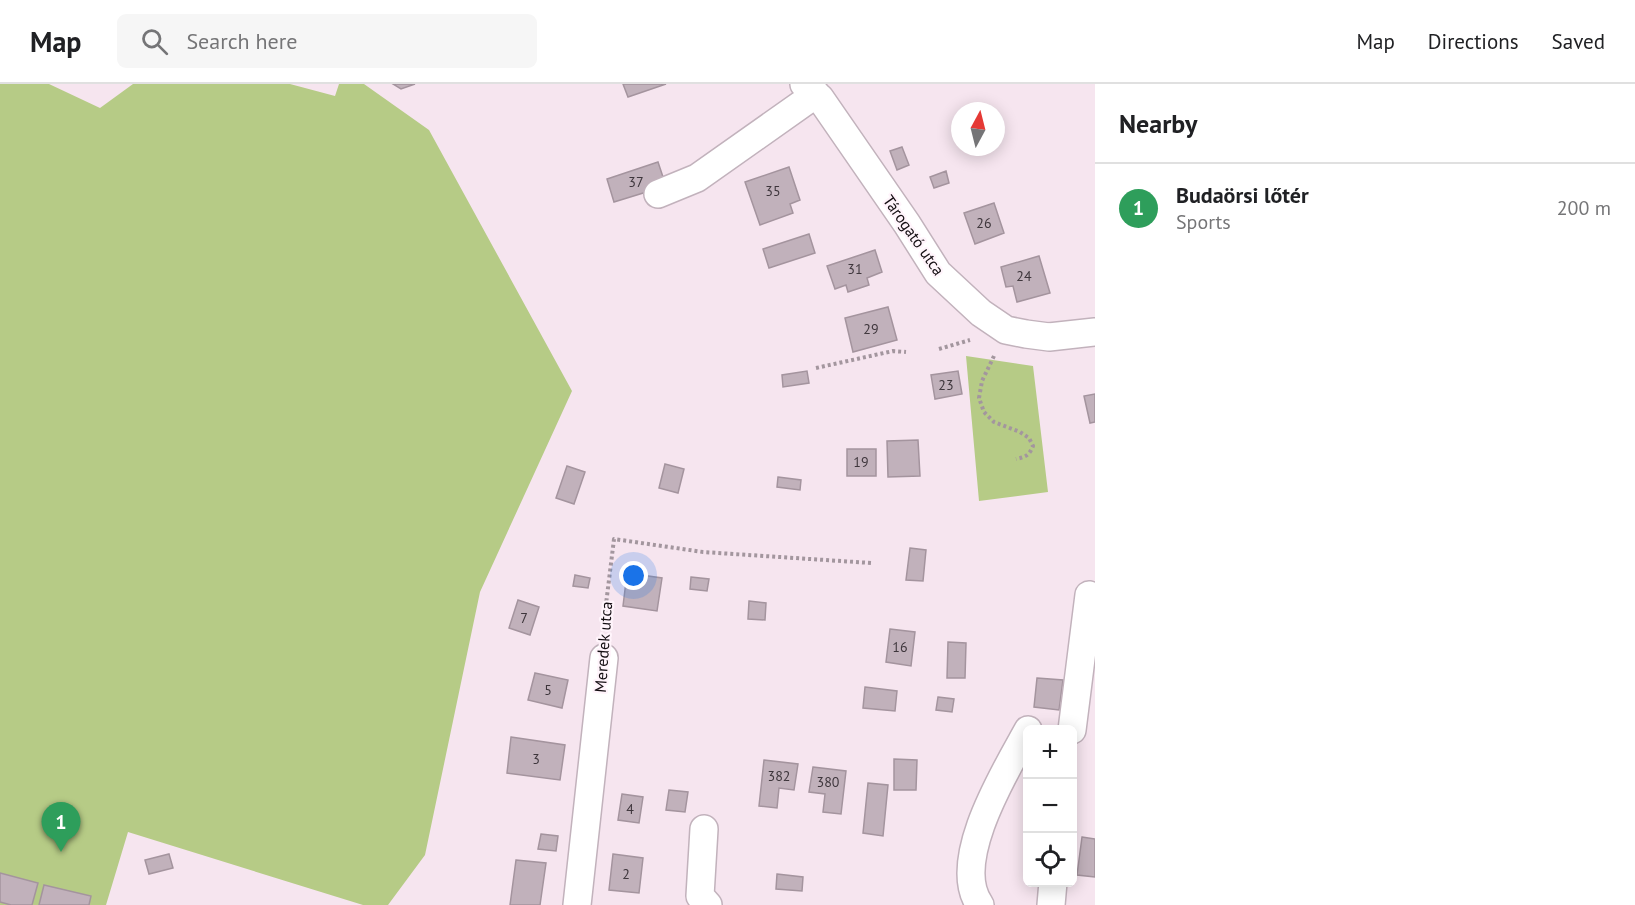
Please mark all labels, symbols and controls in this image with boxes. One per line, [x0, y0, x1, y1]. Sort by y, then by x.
search box [117, 14, 537, 68]
text: Map [30, 23, 81, 60]
icon: search [138, 25, 171, 58]
text: Search here [186, 27, 297, 55]
text: Map [1356, 28, 1395, 55]
text: Directions [1428, 28, 1519, 55]
text: Saved [1552, 28, 1605, 55]
north arrow [951, 102, 1005, 156]
text: Nearby [1119, 107, 1197, 140]
house number: 37 [628, 173, 644, 191]
text: Budaörsi lőtér [1176, 181, 1309, 209]
house number: 35 [765, 182, 781, 200]
street label: Tárogató utca [879, 191, 949, 279]
text: 1 [1133, 195, 1144, 221]
text: 200 m [1557, 195, 1611, 221]
text: Sports [1176, 209, 1231, 235]
house number: 26 [976, 214, 992, 232]
house number: 31 [847, 260, 863, 278]
house number: 24 [1016, 267, 1032, 285]
house number: 29 [863, 320, 879, 338]
house number: 23 [938, 376, 954, 394]
house number: 19 [853, 453, 869, 471]
your location [619, 561, 648, 590]
street label: Meredek utca [590, 601, 616, 693]
house number: 7 [520, 609, 528, 627]
house number: 16 [892, 638, 908, 656]
house number: 5 [544, 681, 552, 699]
map controls [1023, 725, 1077, 887]
button: + [1023, 725, 1077, 779]
house number: 3 [532, 750, 540, 768]
house number: 382 [768, 767, 790, 785]
house number: 380 [817, 773, 840, 791]
button: − [1023, 779, 1077, 833]
house number: 4 [626, 800, 634, 818]
pin: 1 [42, 802, 80, 852]
button: locate [1023, 833, 1077, 887]
house number: 2 [622, 865, 630, 883]

